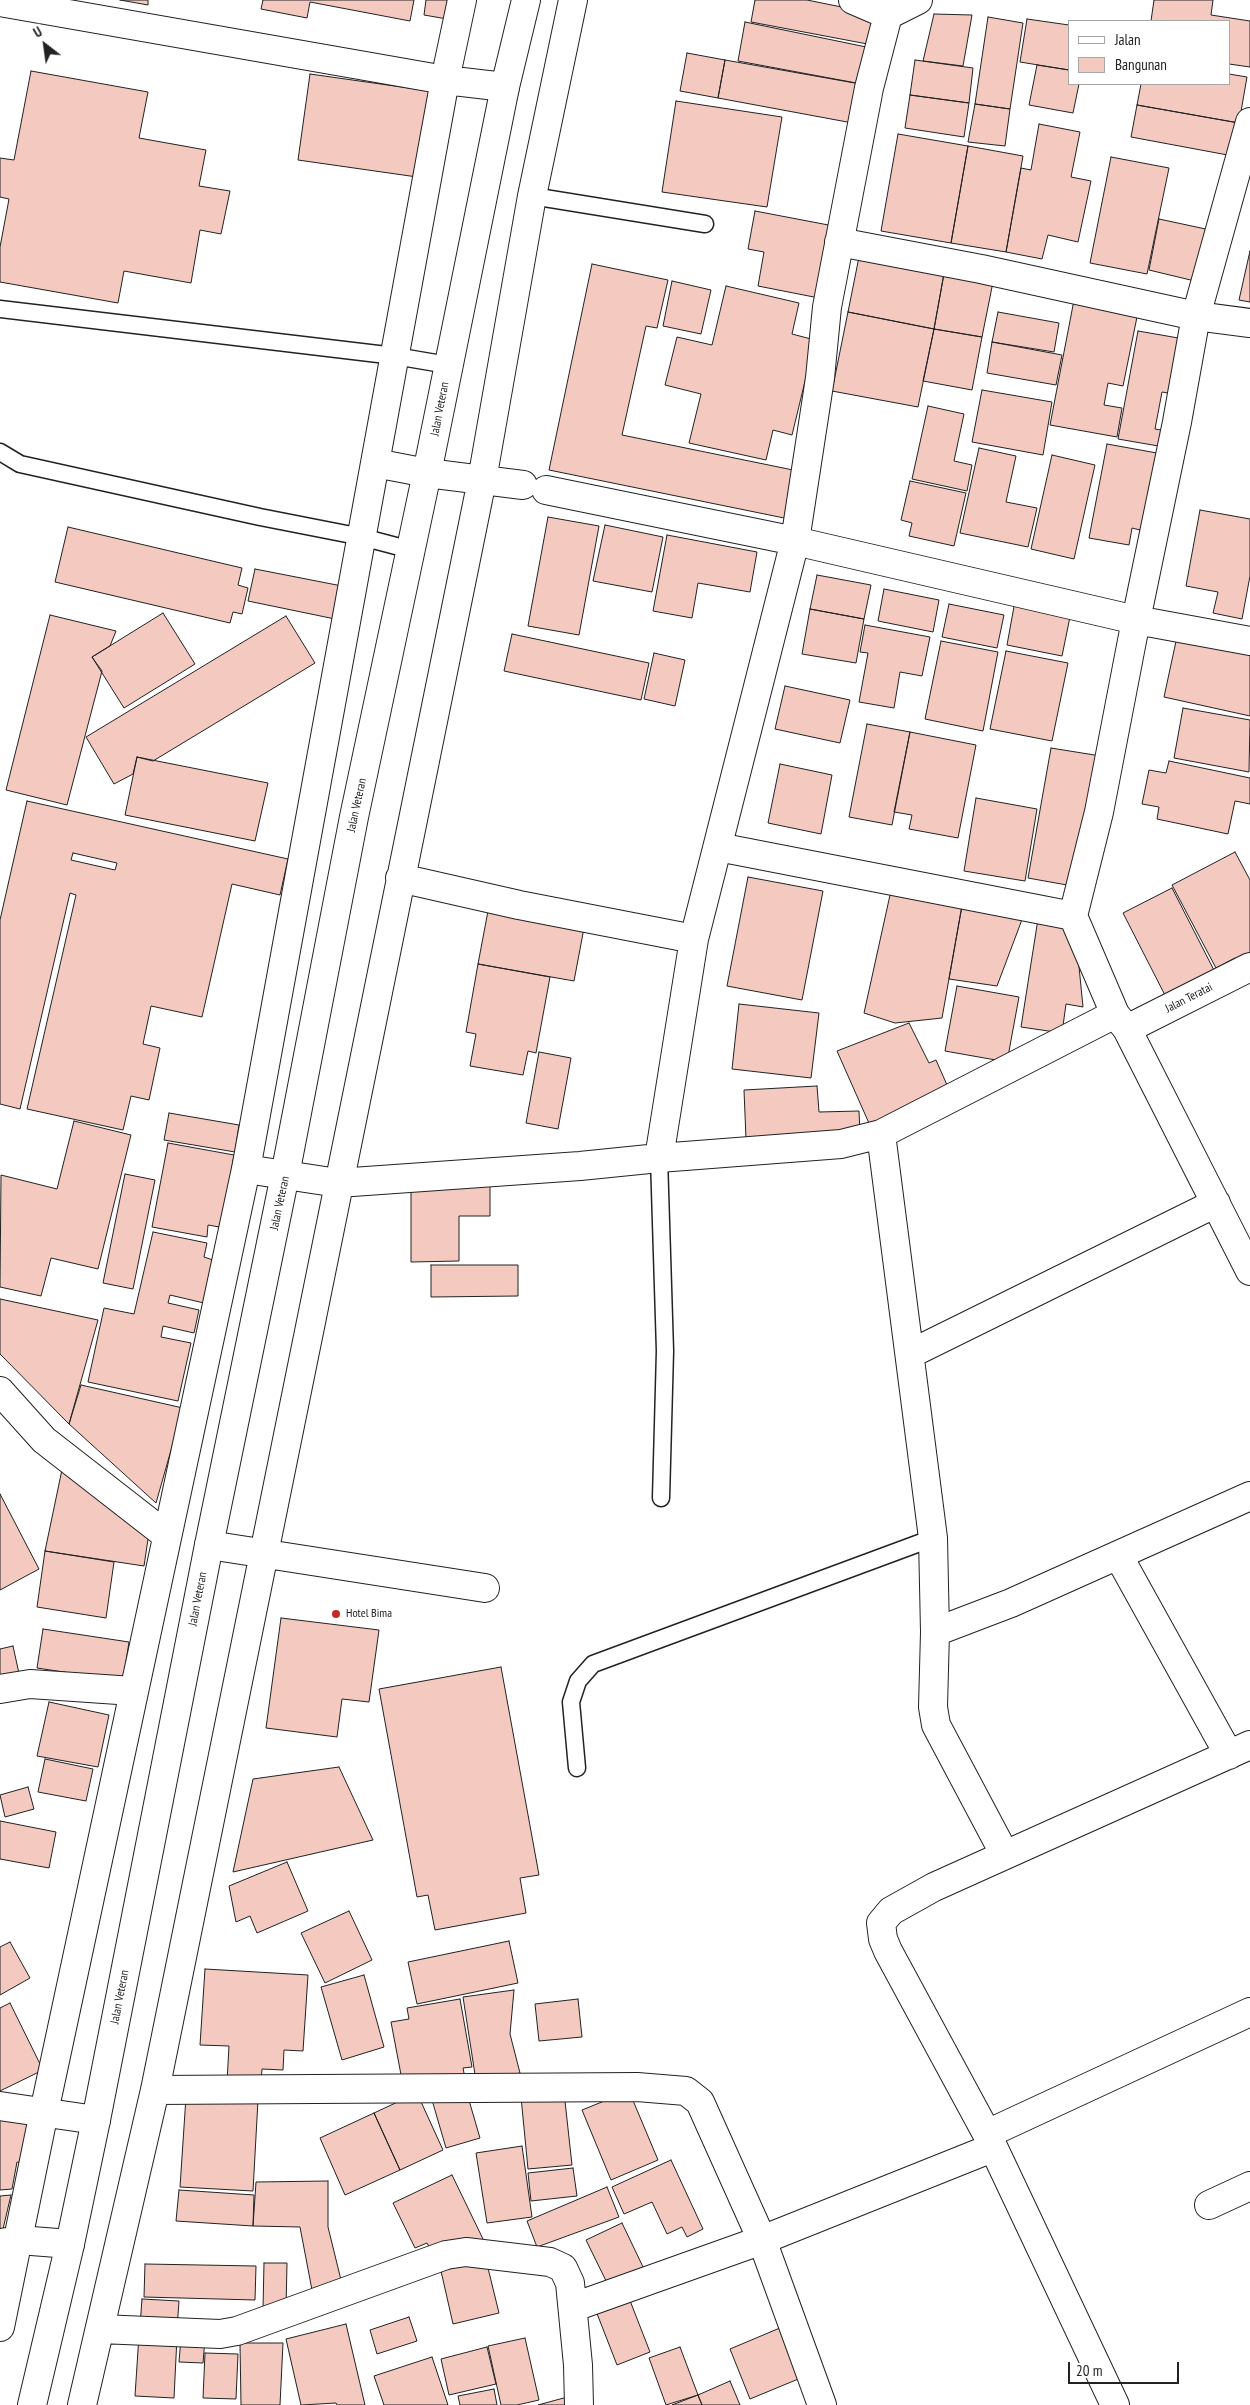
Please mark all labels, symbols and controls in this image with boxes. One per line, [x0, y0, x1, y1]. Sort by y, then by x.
north arrow [20, 20, 70, 70]
legend [1068, 20, 1230, 85]
text: U [30, 22, 45, 42]
text: Jalan [1115, 30, 1141, 49]
text: Bangunan [1115, 55, 1167, 74]
street label: Jalan Veteran [428, 381, 452, 437]
street label: Jalan Veteran [344, 777, 370, 833]
street label: Jalan Teratai [1163, 980, 1215, 1016]
street label: Jalan Veteran [267, 1175, 293, 1231]
street label: Jalan Veteran [186, 1571, 210, 1627]
place label: Hotel Bima [346, 1607, 392, 1621]
marker: Hotel Bima [330, 1608, 342, 1620]
street label: Jalan Veteran [108, 1969, 132, 2025]
scale bar [1070, 2352, 1181, 2384]
text: 20 m [1076, 2361, 1102, 2380]

